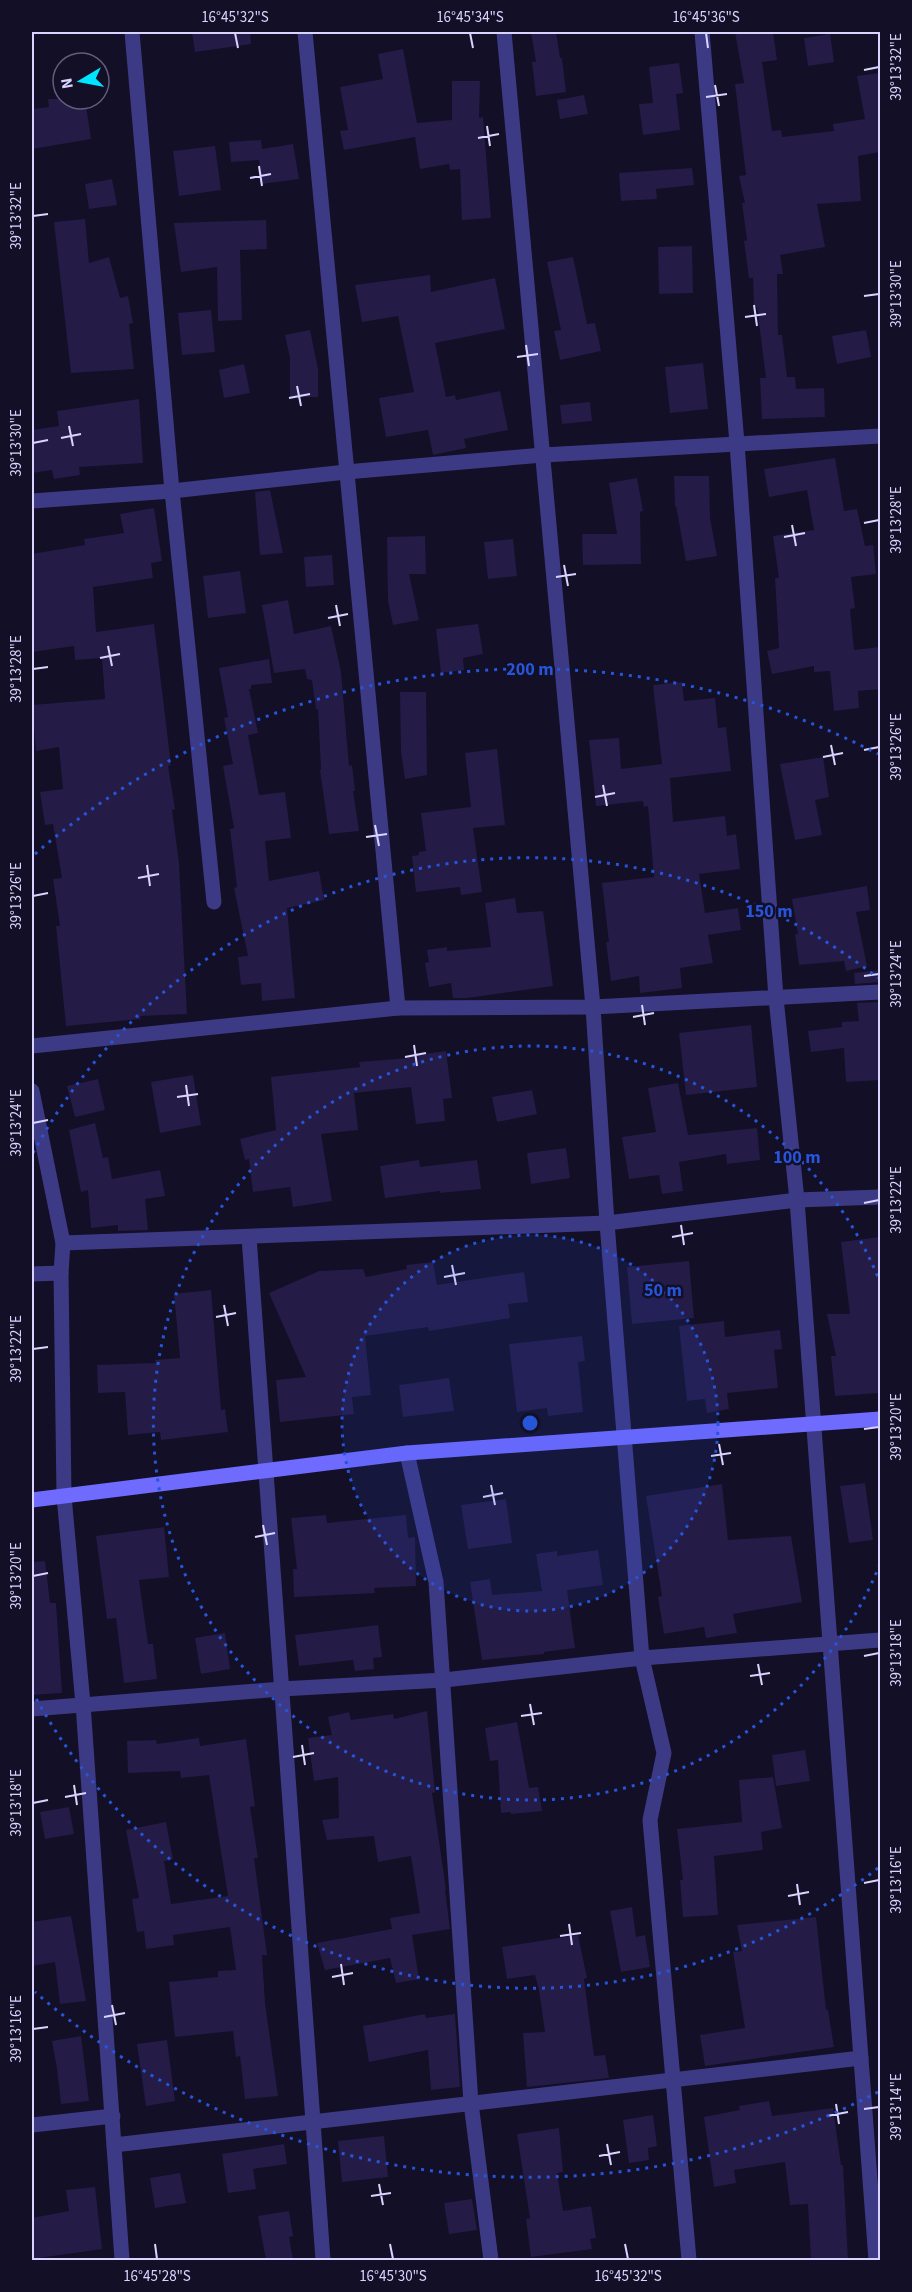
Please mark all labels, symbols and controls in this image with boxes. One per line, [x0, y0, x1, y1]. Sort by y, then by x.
text: 16°45'32"S [201, 7, 269, 28]
text: 16°45'34"S [436, 7, 504, 28]
text: 16°45'36"S [672, 7, 740, 28]
text: 39°13'32"E [886, 33, 907, 101]
north arrow [51, 51, 111, 111]
text: N [55, 76, 79, 91]
text: 39°13'32"E [6, 182, 27, 250]
text: 39°13'30"E [886, 260, 907, 328]
text: 39°13'30"E [6, 409, 27, 477]
text: 39°13'28"E [886, 486, 907, 554]
text: 39°13'28"E [6, 635, 27, 703]
text: 200 m [506, 657, 554, 682]
text: 39°13'26"E [886, 713, 907, 781]
text: 39°13'26"E [6, 862, 27, 930]
text: 150 m [745, 899, 793, 924]
text: 39°13'24"E [886, 940, 907, 1008]
text: 39°13'24"E [6, 1089, 27, 1157]
text: 100 m [773, 1145, 821, 1170]
text: 39°13'22"E [886, 1166, 907, 1234]
text: 50 m [644, 1278, 682, 1303]
text: 39°13'22"E [6, 1315, 27, 1383]
text: 39°13'20"E [886, 1393, 907, 1461]
centre of rings [520, 1413, 540, 1433]
text: 39°13'20"E [6, 1542, 27, 1610]
text: 39°13'18"E [886, 1619, 907, 1687]
text: 39°13'18"E [6, 1769, 27, 1837]
text: 39°13'16"E [886, 1846, 907, 1914]
text: 39°13'16"E [6, 1995, 27, 2063]
text: 39°13'14"E [886, 2073, 907, 2141]
text: 16°45'28"S [123, 2266, 191, 2287]
text: 16°45'30"S [359, 2266, 427, 2287]
text: 16°45'32"S [594, 2266, 662, 2287]

